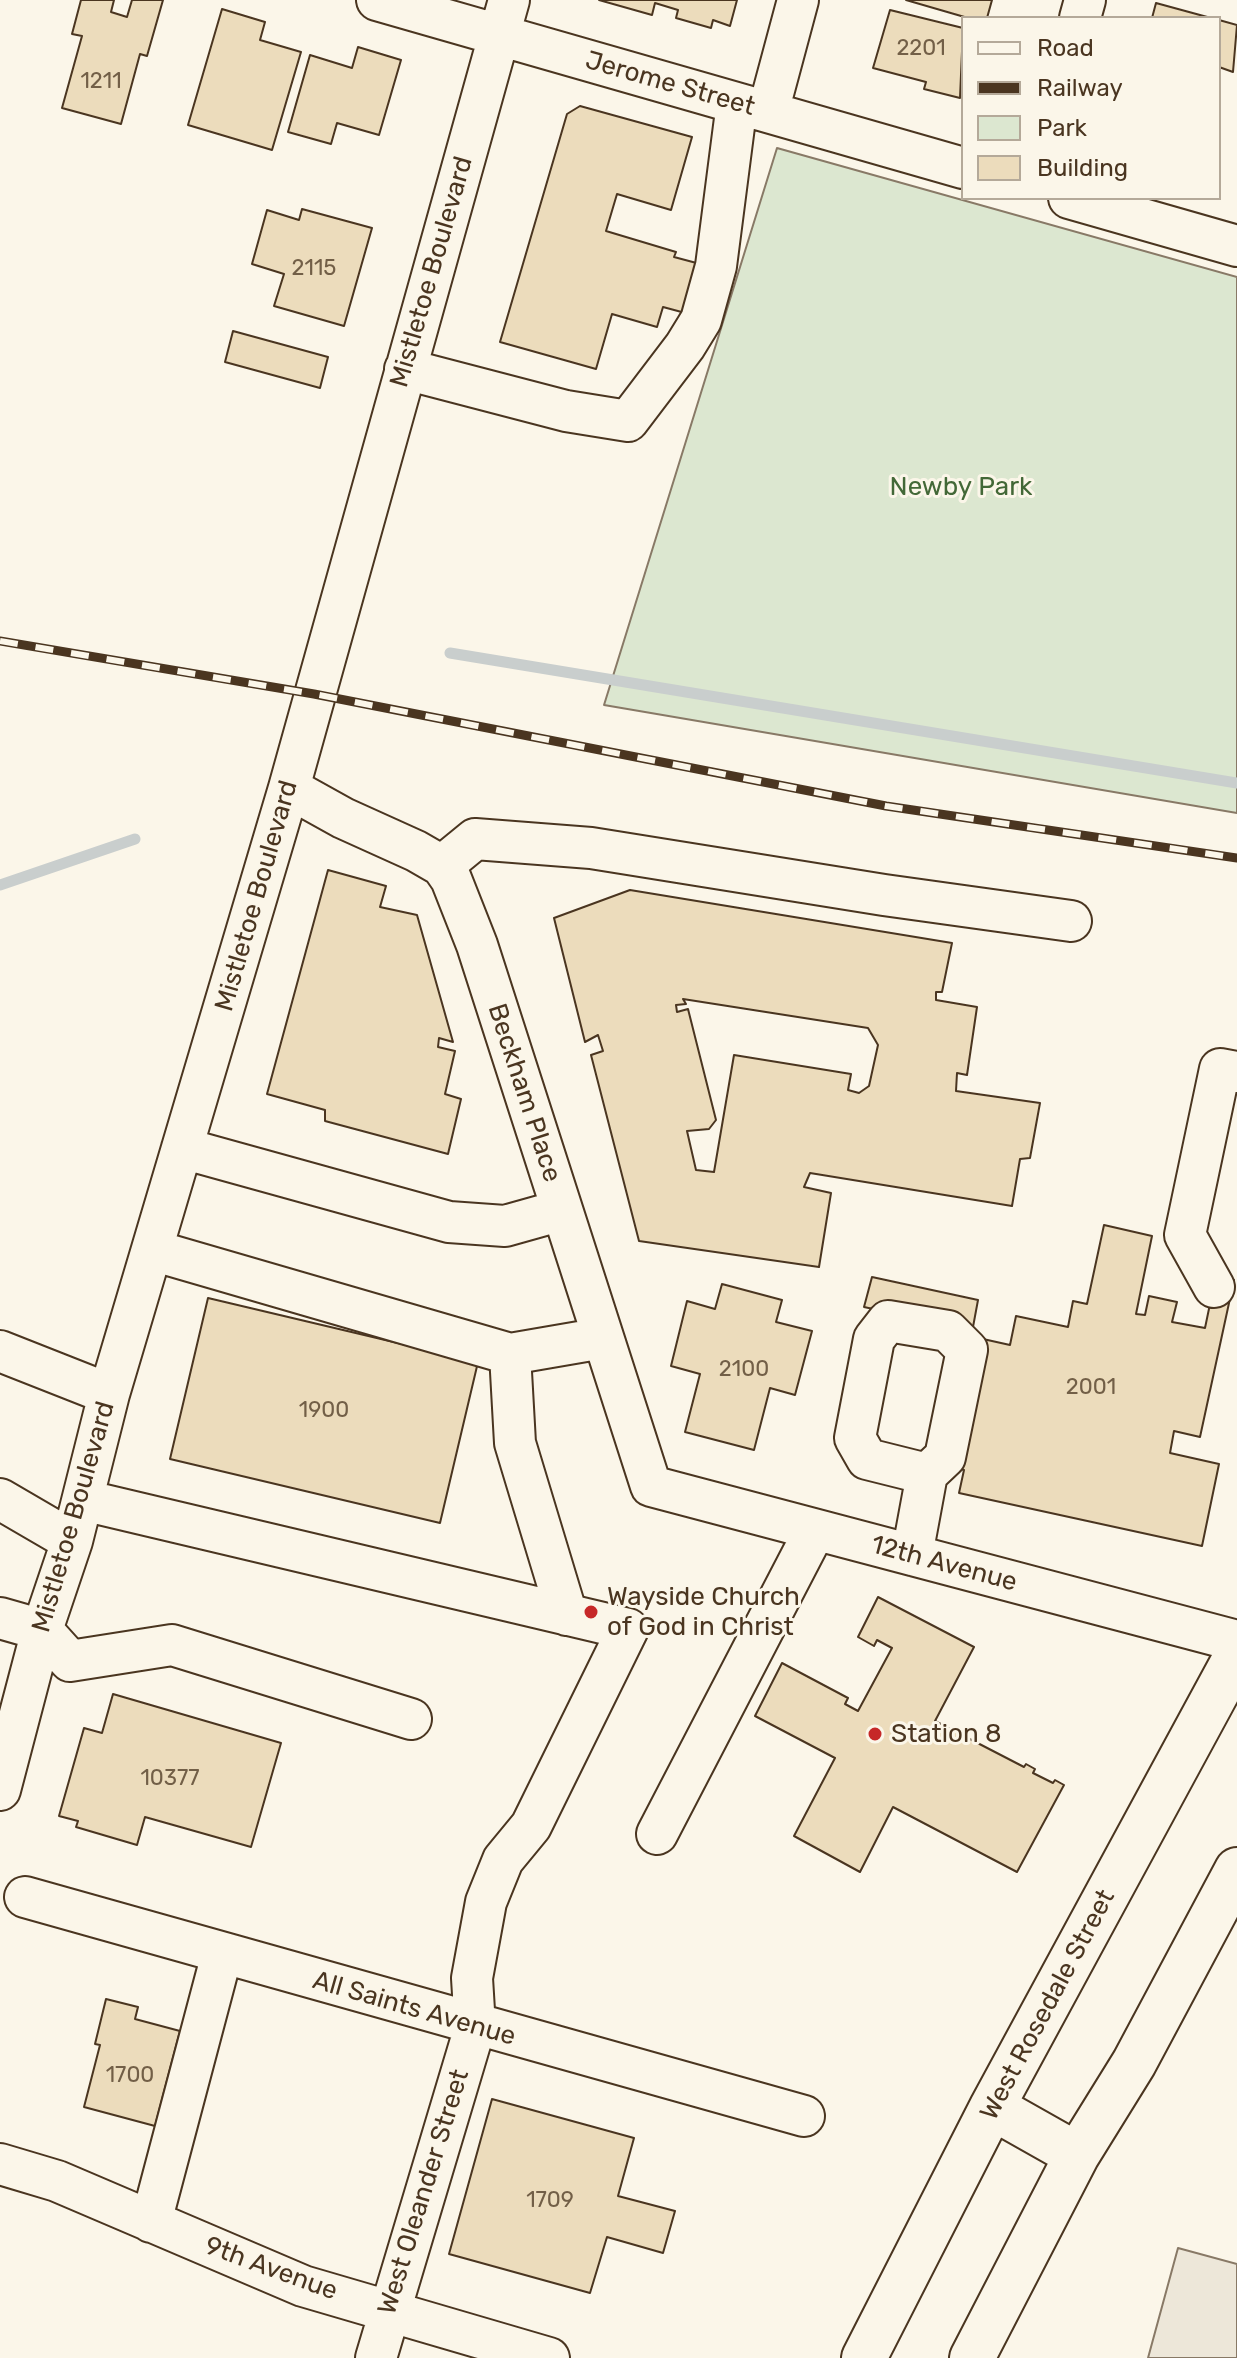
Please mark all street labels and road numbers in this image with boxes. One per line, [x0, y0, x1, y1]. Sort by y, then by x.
street label: Jerome Street [582, 45, 758, 123]
street label: Mistletoe Boulevard [384, 153, 480, 391]
street label: Mistletoe Boulevard [209, 777, 305, 1015]
street label: Beckham Place [480, 1000, 568, 1186]
street label: Mistletoe Boulevard [26, 1398, 122, 1636]
street label: 12th Avenue [868, 1530, 1020, 1598]
street label: West Rosedale Street [974, 1884, 1122, 2126]
street label: All Saints Avenue [309, 1965, 519, 2053]
street label: West Oleander Street [372, 2066, 476, 2318]
street label: 9th Avenue [200, 2231, 342, 2307]

